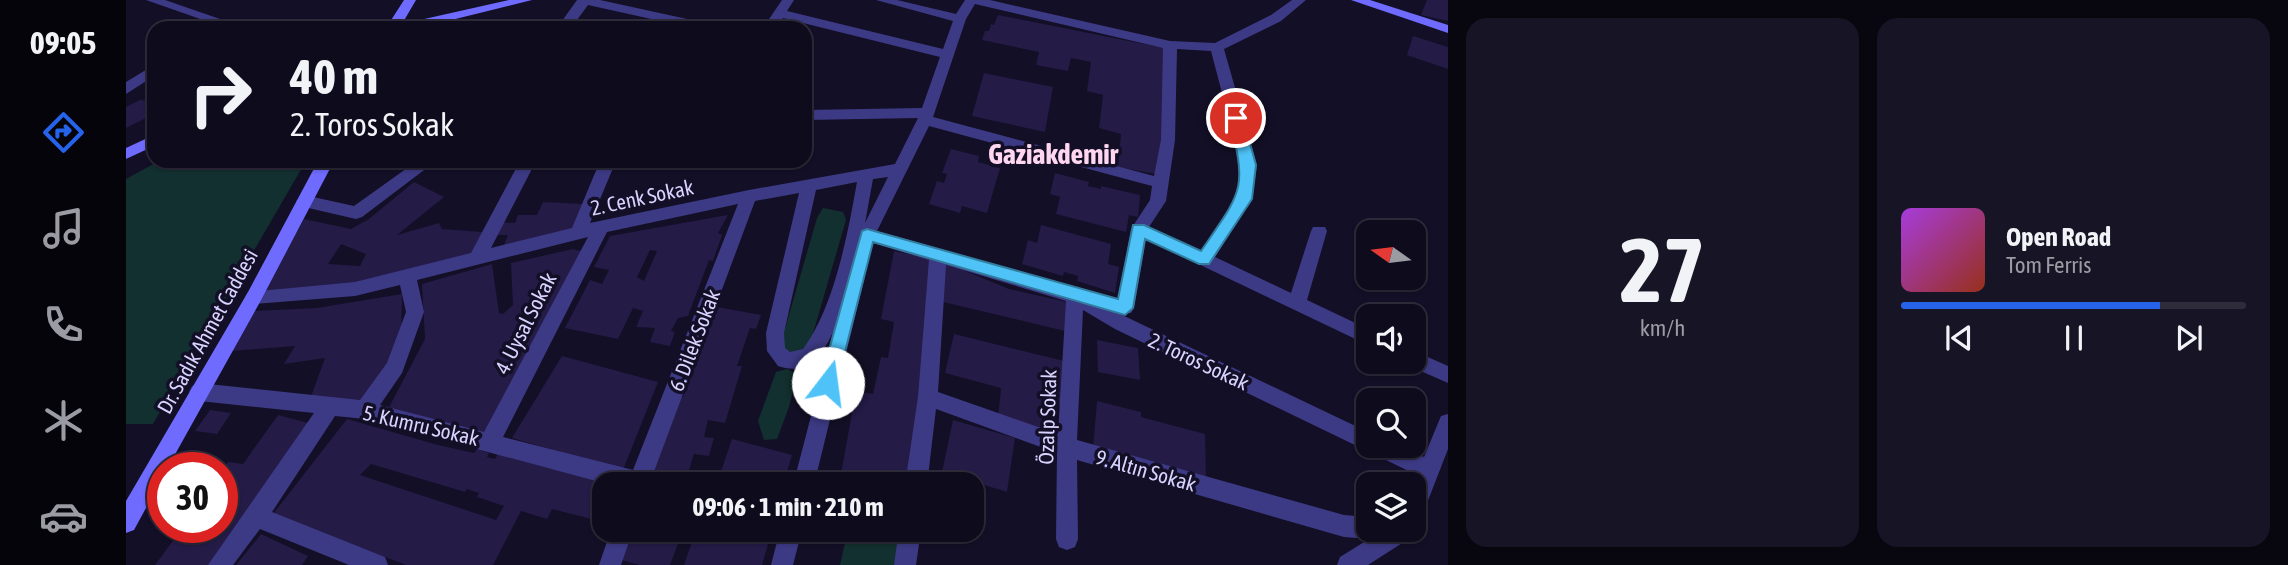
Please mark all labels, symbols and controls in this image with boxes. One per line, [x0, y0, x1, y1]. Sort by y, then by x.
text: 09:05 [30, 24, 96, 61]
text: 40 m [290, 48, 378, 104]
icon: right [175, 49, 266, 140]
pin [1206, 88, 1266, 148]
icon: arrive [1217, 99, 1255, 137]
text: 2. Toros Sokak [290, 106, 454, 143]
icon: directions [39, 108, 88, 157]
district label: Gaziakdemir [988, 138, 1119, 170]
street label: 2. Cenk Sokak [588, 174, 696, 220]
icon: music [39, 204, 88, 253]
text: 27 [1620, 217, 1705, 321]
north arrow [1356, 220, 1426, 290]
map controls [1356, 220, 1426, 542]
text: Open Road [2006, 222, 2111, 252]
street label: Dr. Sadık Ahmet Caddesi [152, 245, 262, 417]
text: Tom Ferris [2006, 252, 2091, 278]
street label: 4. Uysal Sokak [489, 269, 561, 377]
street label: 6. Dilek Sokak [664, 286, 724, 394]
icon: phone [39, 300, 88, 349]
button: sound [1356, 304, 1426, 374]
text: km/h [1640, 315, 1685, 341]
icon: previous [1940, 319, 1978, 357]
icon: pause [2055, 319, 2093, 357]
icon: next [2170, 319, 2208, 357]
street label: 2. Toros Sokak [1145, 327, 1253, 395]
position arrow [791, 346, 865, 420]
street label: Özalp Sokak [1033, 369, 1061, 465]
button: search [1356, 388, 1426, 458]
icon: climate [39, 396, 88, 445]
street label: 5. Kumru Sokak [361, 400, 481, 450]
street label: 9. Altın Sokak [1093, 444, 1199, 496]
speed limit sign: 30 [147, 452, 238, 543]
button: layers [1356, 472, 1426, 542]
icon: car [39, 492, 88, 541]
text: 09:06 · 1 min · 210 m [692, 492, 884, 522]

